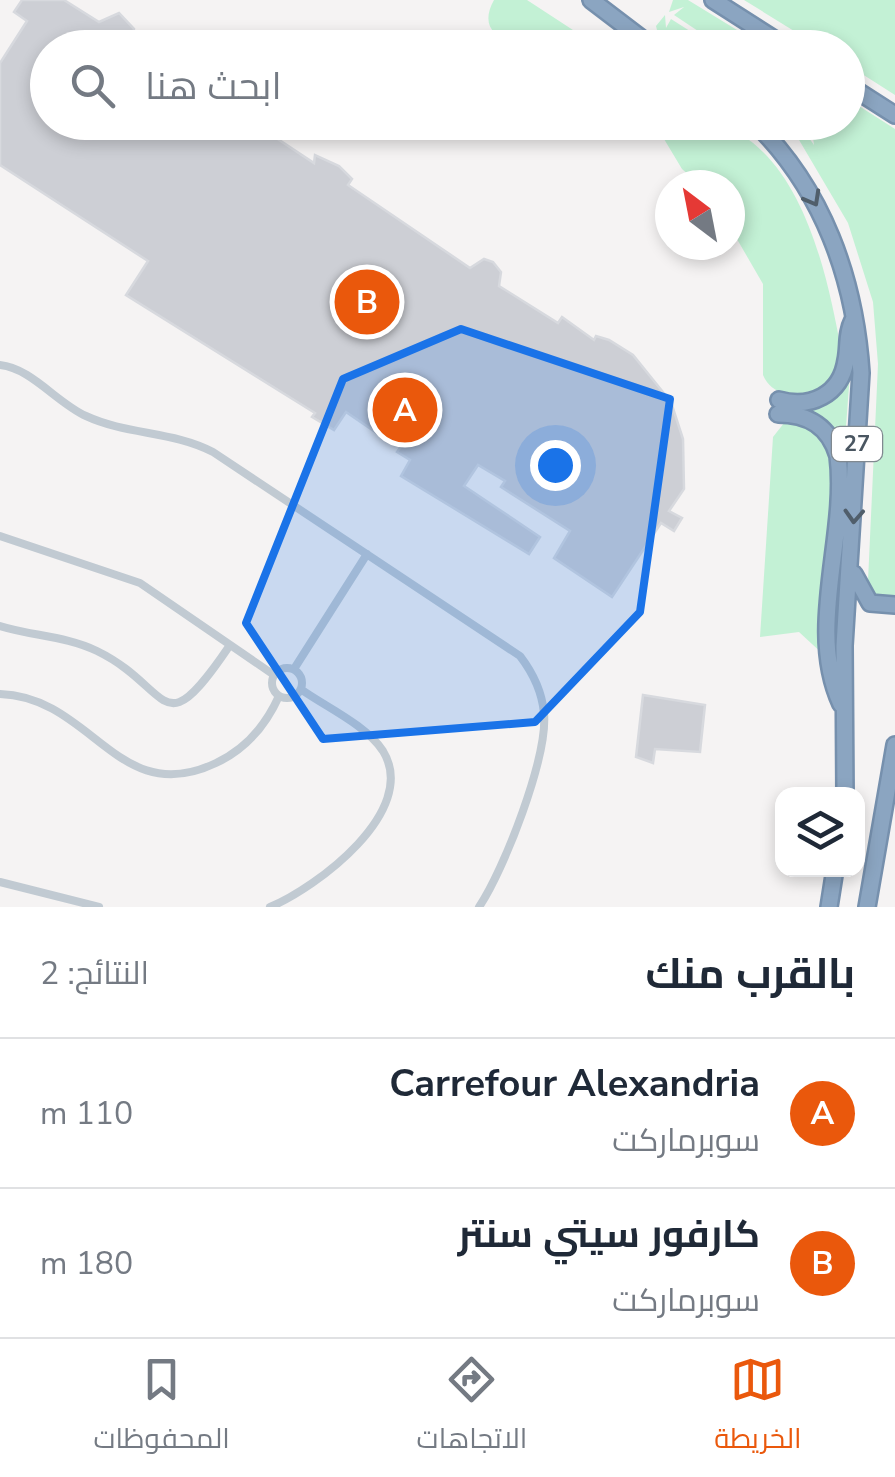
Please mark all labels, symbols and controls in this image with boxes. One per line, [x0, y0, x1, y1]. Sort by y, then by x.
search box [30, 30, 865, 140]
icon: search [65, 58, 120, 113]
text: ابحث هنا [145, 61, 282, 112]
north arrow [655, 170, 745, 260]
one-way arrow [801, 189, 821, 207]
pin: B [334, 264, 400, 340]
pin: A [372, 372, 438, 448]
road number: 27 [832, 427, 882, 461]
your location [530, 440, 581, 491]
one-way arrow [844, 509, 865, 525]
map controls [775, 787, 865, 877]
button: layers [775, 787, 865, 877]
text: بالقرب منك [646, 946, 855, 1003]
text: النتائج: 2 [40, 952, 149, 995]
text: Carrefour Alexandria [389, 1058, 760, 1109]
text: 110 m [40, 1092, 133, 1135]
text: A [811, 1092, 834, 1135]
text: سوبرماركت [612, 1119, 760, 1162]
text: كارفور سيتي سنتر [458, 1209, 760, 1260]
text: 180 m [40, 1242, 133, 1285]
text: B [811, 1242, 834, 1285]
text: سوبرماركت [612, 1279, 760, 1322]
tab: المحفوظات [93, 1352, 230, 1464]
tab: الاتجاهات [417, 1352, 527, 1464]
tab: الخريطة [714, 1352, 802, 1464]

